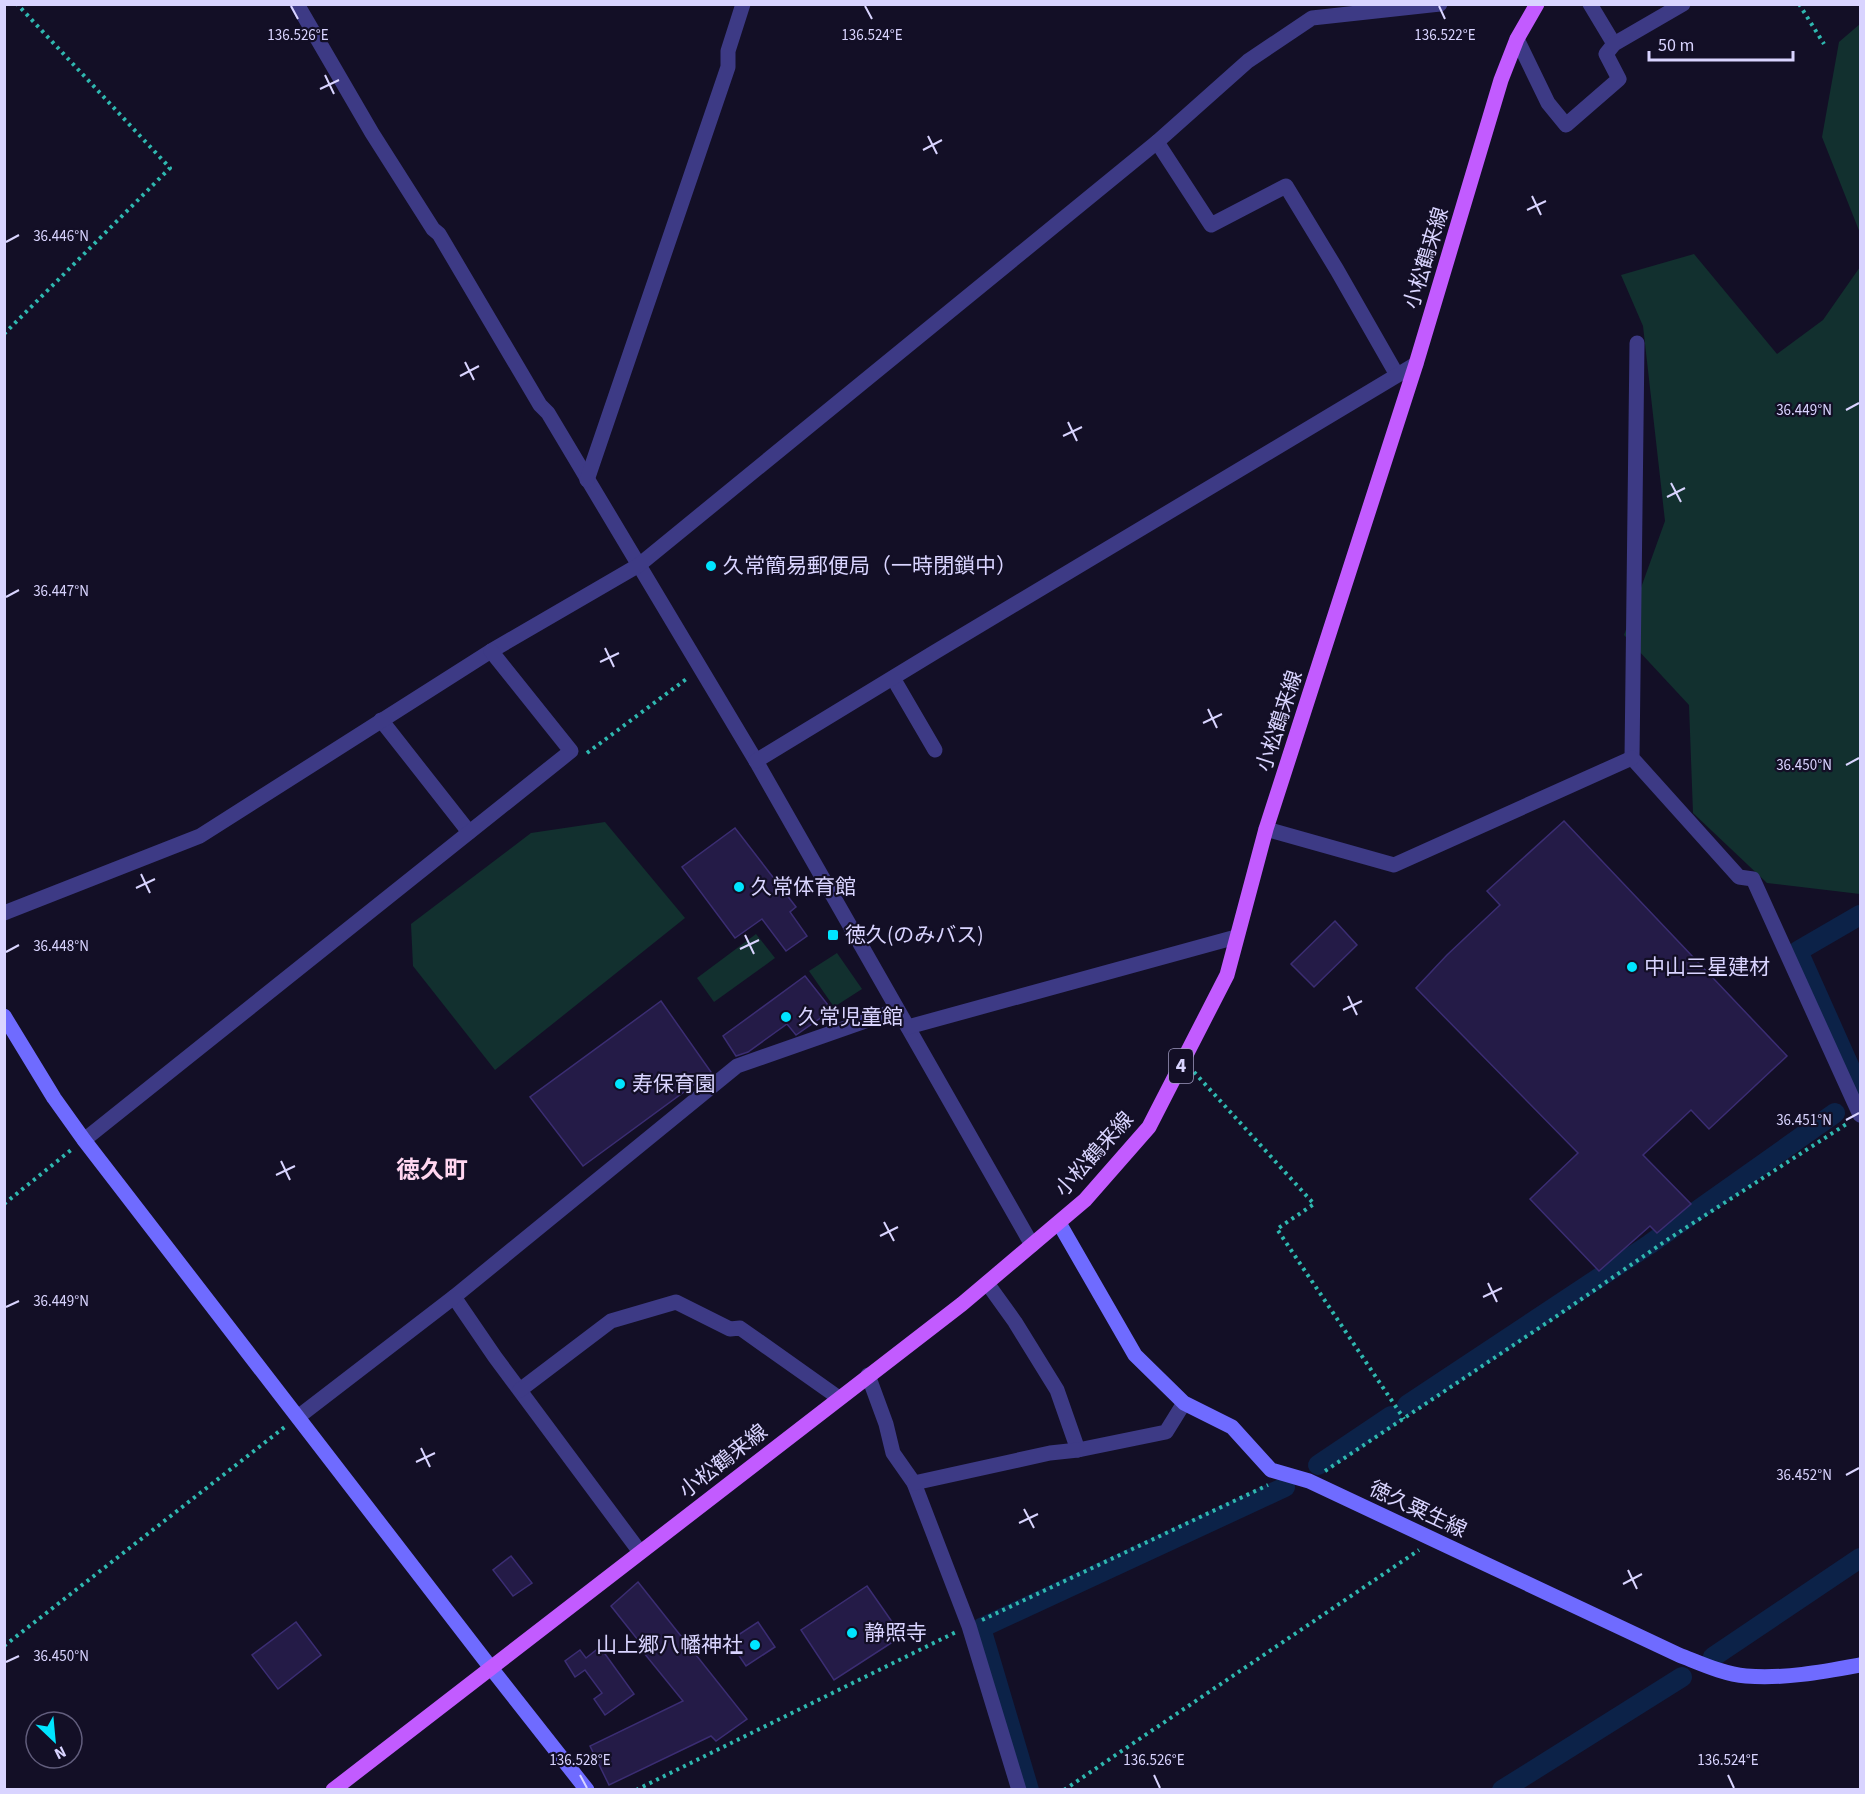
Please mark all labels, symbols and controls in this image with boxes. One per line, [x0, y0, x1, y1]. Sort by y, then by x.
scale bar [1649, 24, 1793, 62]
text: 136.526°E [267, 25, 329, 46]
text: 136.524°E [841, 25, 903, 46]
text: 136.522°E [1414, 25, 1476, 46]
text: 50 m [1658, 33, 1694, 58]
street label: 小松鶴来線 [1396, 203, 1456, 313]
text: 36.446°N [33, 226, 89, 247]
text: 36.449°N [1776, 400, 1832, 421]
place label: 久常簡易郵便局（一時閉鎖中） [723, 551, 1017, 581]
marker: 久常簡易郵便局（一時閉鎖中） [704, 559, 718, 573]
text: 36.447°N [33, 581, 89, 602]
street label: 小松鶴来線 [1249, 666, 1309, 776]
text: 36.450°N [1776, 755, 1832, 776]
place label: 久常体育館 [751, 872, 856, 902]
marker: 久常体育館 [732, 880, 746, 894]
place label: 徳久(のみバス) [845, 920, 984, 950]
marker: 徳久(のみバス) [826, 928, 840, 942]
text: 36.448°N [33, 936, 89, 957]
place label: 中山三星建材 [1644, 952, 1770, 982]
marker: 中山三星建材 [1625, 960, 1639, 974]
place label: 久常児童館 [798, 1002, 903, 1032]
marker: 久常児童館 [779, 1010, 793, 1024]
road number: 4 [1169, 1049, 1193, 1083]
place label: 寿保育園 [632, 1069, 716, 1099]
marker: 寿保育園 [613, 1077, 627, 1091]
street label: 小松鶴来線 [1048, 1105, 1140, 1203]
text: 36.451°N [1776, 1110, 1832, 1131]
district label: 徳久町 [396, 1153, 468, 1188]
text: 36.449°N [33, 1291, 89, 1312]
street label: 小松鶴来線 [672, 1417, 774, 1505]
text: 36.452°N [1776, 1465, 1832, 1486]
street label: 徳久粟生線 [1364, 1473, 1472, 1545]
place label: 静照寺 [864, 1618, 927, 1648]
marker: 静照寺 [845, 1626, 859, 1640]
place label: 山上郷八幡神社 [596, 1630, 743, 1660]
marker: 山上郷八幡神社 [748, 1638, 762, 1652]
text: 36.450°N [33, 1646, 89, 1667]
north arrow [24, 1710, 84, 1770]
text: N [51, 1740, 70, 1765]
text: 136.528°E [549, 1750, 611, 1771]
text: 136.526°E [1123, 1750, 1185, 1771]
text: 136.524°E [1697, 1750, 1759, 1771]

